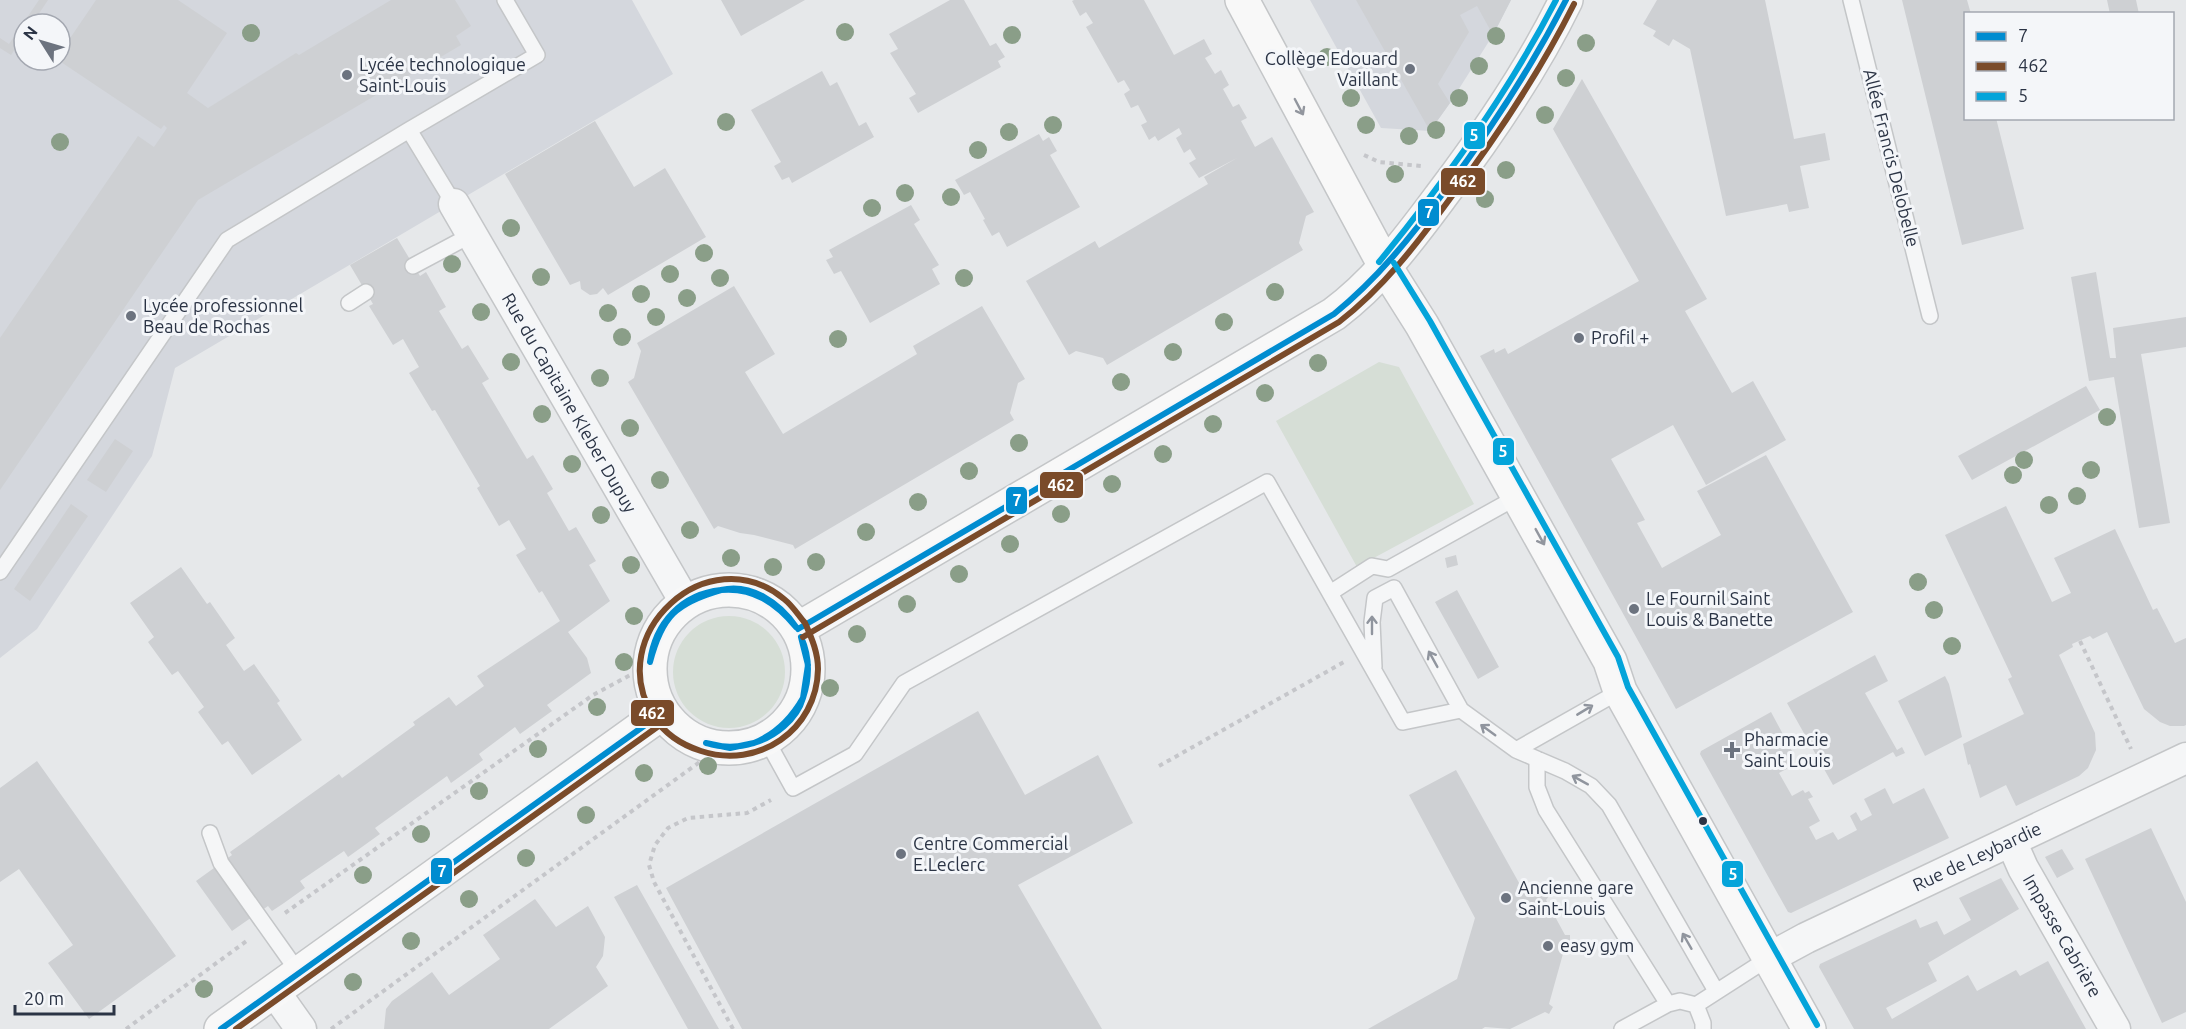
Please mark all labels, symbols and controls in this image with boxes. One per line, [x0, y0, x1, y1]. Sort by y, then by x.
north arrow [12, 12, 72, 72]
legend [1964, 12, 2174, 120]
text: N [19, 23, 41, 43]
text: 7 [2018, 25, 2028, 45]
place label: Collège Edouard Vaillant [1265, 48, 1398, 89]
place label: Lycée technologique Saint-Louis [359, 54, 526, 95]
text: 462 [2018, 55, 2048, 75]
marker: Collège Edouard Vaillant [1403, 62, 1417, 76]
street label: Allée Francis Delobelle [1860, 67, 1924, 249]
marker: Lycée technologique Saint-Louis [340, 68, 354, 82]
text: 5 [2018, 85, 2028, 105]
one-way arrow [1293, 98, 1305, 115]
line badge: 5 [1463, 121, 1486, 150]
text: 5 [1469, 126, 1479, 144]
line badge: 462 [1440, 167, 1486, 196]
text: 462 [1449, 172, 1477, 190]
line badge: 7 [1417, 198, 1440, 227]
text: 7 [1424, 203, 1434, 221]
street label: Rue du Capitaine Kleber Dupuy [499, 289, 641, 516]
place label: Lycée professionnel Beau de Rochas [143, 295, 304, 336]
marker: Lycée professionnel Beau de Rochas [124, 309, 138, 323]
place label: Profil + [1591, 327, 1649, 347]
marker: Profil + [1572, 331, 1586, 345]
line badge: 5 [1492, 437, 1515, 466]
text: 5 [1498, 442, 1508, 460]
line badge: 462 [1039, 471, 1084, 499]
text: 462 [1047, 476, 1075, 494]
line badge: 7 [1005, 486, 1028, 515]
text: 7 [1012, 491, 1022, 509]
one-way arrow [1534, 528, 1546, 545]
place label: Le Fournil Saint Louis & Banette [1646, 588, 1773, 629]
marker: Le Fournil Saint Louis & Banette [1627, 602, 1641, 616]
one-way arrow [1367, 615, 1378, 635]
one-way arrow [1427, 651, 1439, 668]
line badge: 462 [630, 699, 675, 727]
text: 462 [638, 704, 666, 722]
one-way arrow [1576, 704, 1593, 716]
one-way arrow [1481, 724, 1497, 736]
place label: Pharmacie Saint Louis [1744, 729, 1831, 770]
marker: Pharmacie Saint Louis [1725, 743, 1739, 757]
one-way arrow [1572, 774, 1589, 786]
unlabelled marker [1697, 815, 1709, 827]
street label: Rue de Leybardie [1909, 818, 2044, 895]
place label: Centre Commercial E.Leclerc [913, 833, 1069, 874]
marker: Centre Commercial E.Leclerc [894, 847, 908, 861]
line badge: 7 [430, 857, 453, 885]
line badge: 5 [1721, 860, 1744, 888]
text: 7 [437, 862, 447, 880]
text: 5 [1728, 865, 1738, 883]
street label: Impasse Cabrière [2020, 871, 2106, 1000]
place label: Ancienne gare Saint-Louis [1518, 877, 1634, 918]
marker: Ancienne gare Saint-Louis [1499, 891, 1513, 905]
one-way arrow [1681, 932, 1692, 950]
place label: easy gym [1560, 935, 1634, 955]
marker: easy gym [1541, 939, 1555, 953]
scale bar [15, 978, 114, 1016]
text: 20 m [24, 988, 64, 1008]

